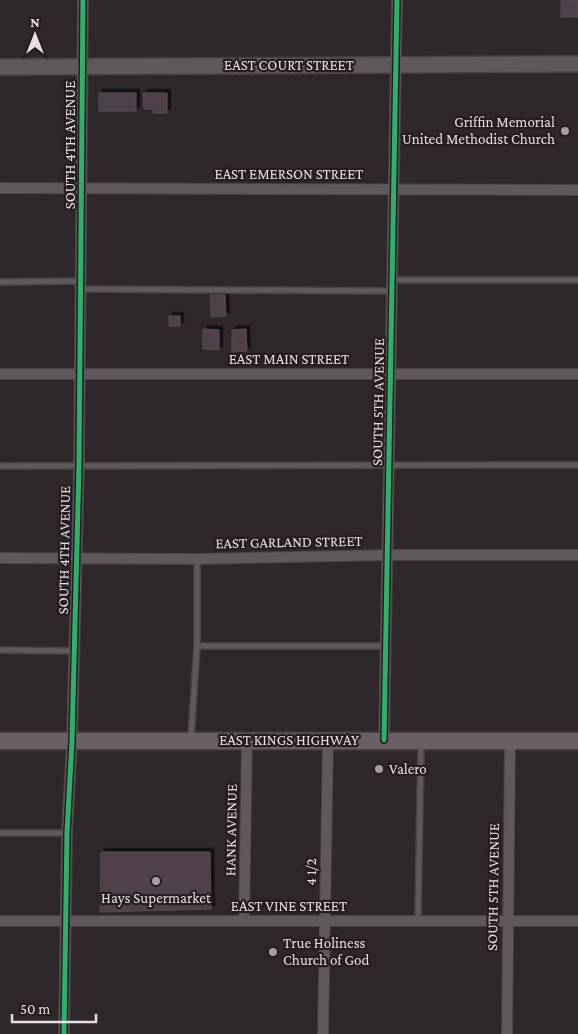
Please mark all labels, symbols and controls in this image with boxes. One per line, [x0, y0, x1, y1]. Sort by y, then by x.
north arrow [10, 10, 60, 60]
text: N [30, 14, 40, 30]
street label: EAST COURT STREET [224, 57, 354, 73]
street label: SOUTH 4TH AVENUE [62, 81, 78, 209]
place label: Griffin Memorial United Methodist Church [402, 114, 555, 147]
marker: Griffin Memorial United Methodist Church [559, 125, 571, 137]
street label: EAST EMERSON STREET [214, 166, 364, 182]
street label: SOUTH 5TH AVENUE [369, 338, 387, 466]
street label: EAST MAIN STREET [229, 351, 349, 367]
street label: SOUTH 4TH AVENUE [55, 486, 73, 614]
street label: EAST GARLAND STREET [215, 533, 363, 551]
street label: EAST KINGS HIGHWAY [219, 732, 359, 748]
place label: Valero [389, 761, 427, 777]
marker: Valero [373, 763, 385, 775]
street label: HANK AVENUE [222, 784, 240, 876]
street label: SOUTH 5TH AVENUE [484, 823, 502, 951]
street label: 4 1/2 [303, 858, 319, 886]
marker: Hays Supermarket [150, 875, 162, 887]
place label: Hays Supermarket [101, 890, 212, 907]
street label: EAST VINE STREET [231, 898, 347, 914]
place label: True Holiness Church of God [283, 935, 370, 968]
marker: True Holiness Church of God [267, 946, 279, 958]
scale bar [12, 992, 96, 1024]
text: 50 m [20, 1001, 50, 1017]

